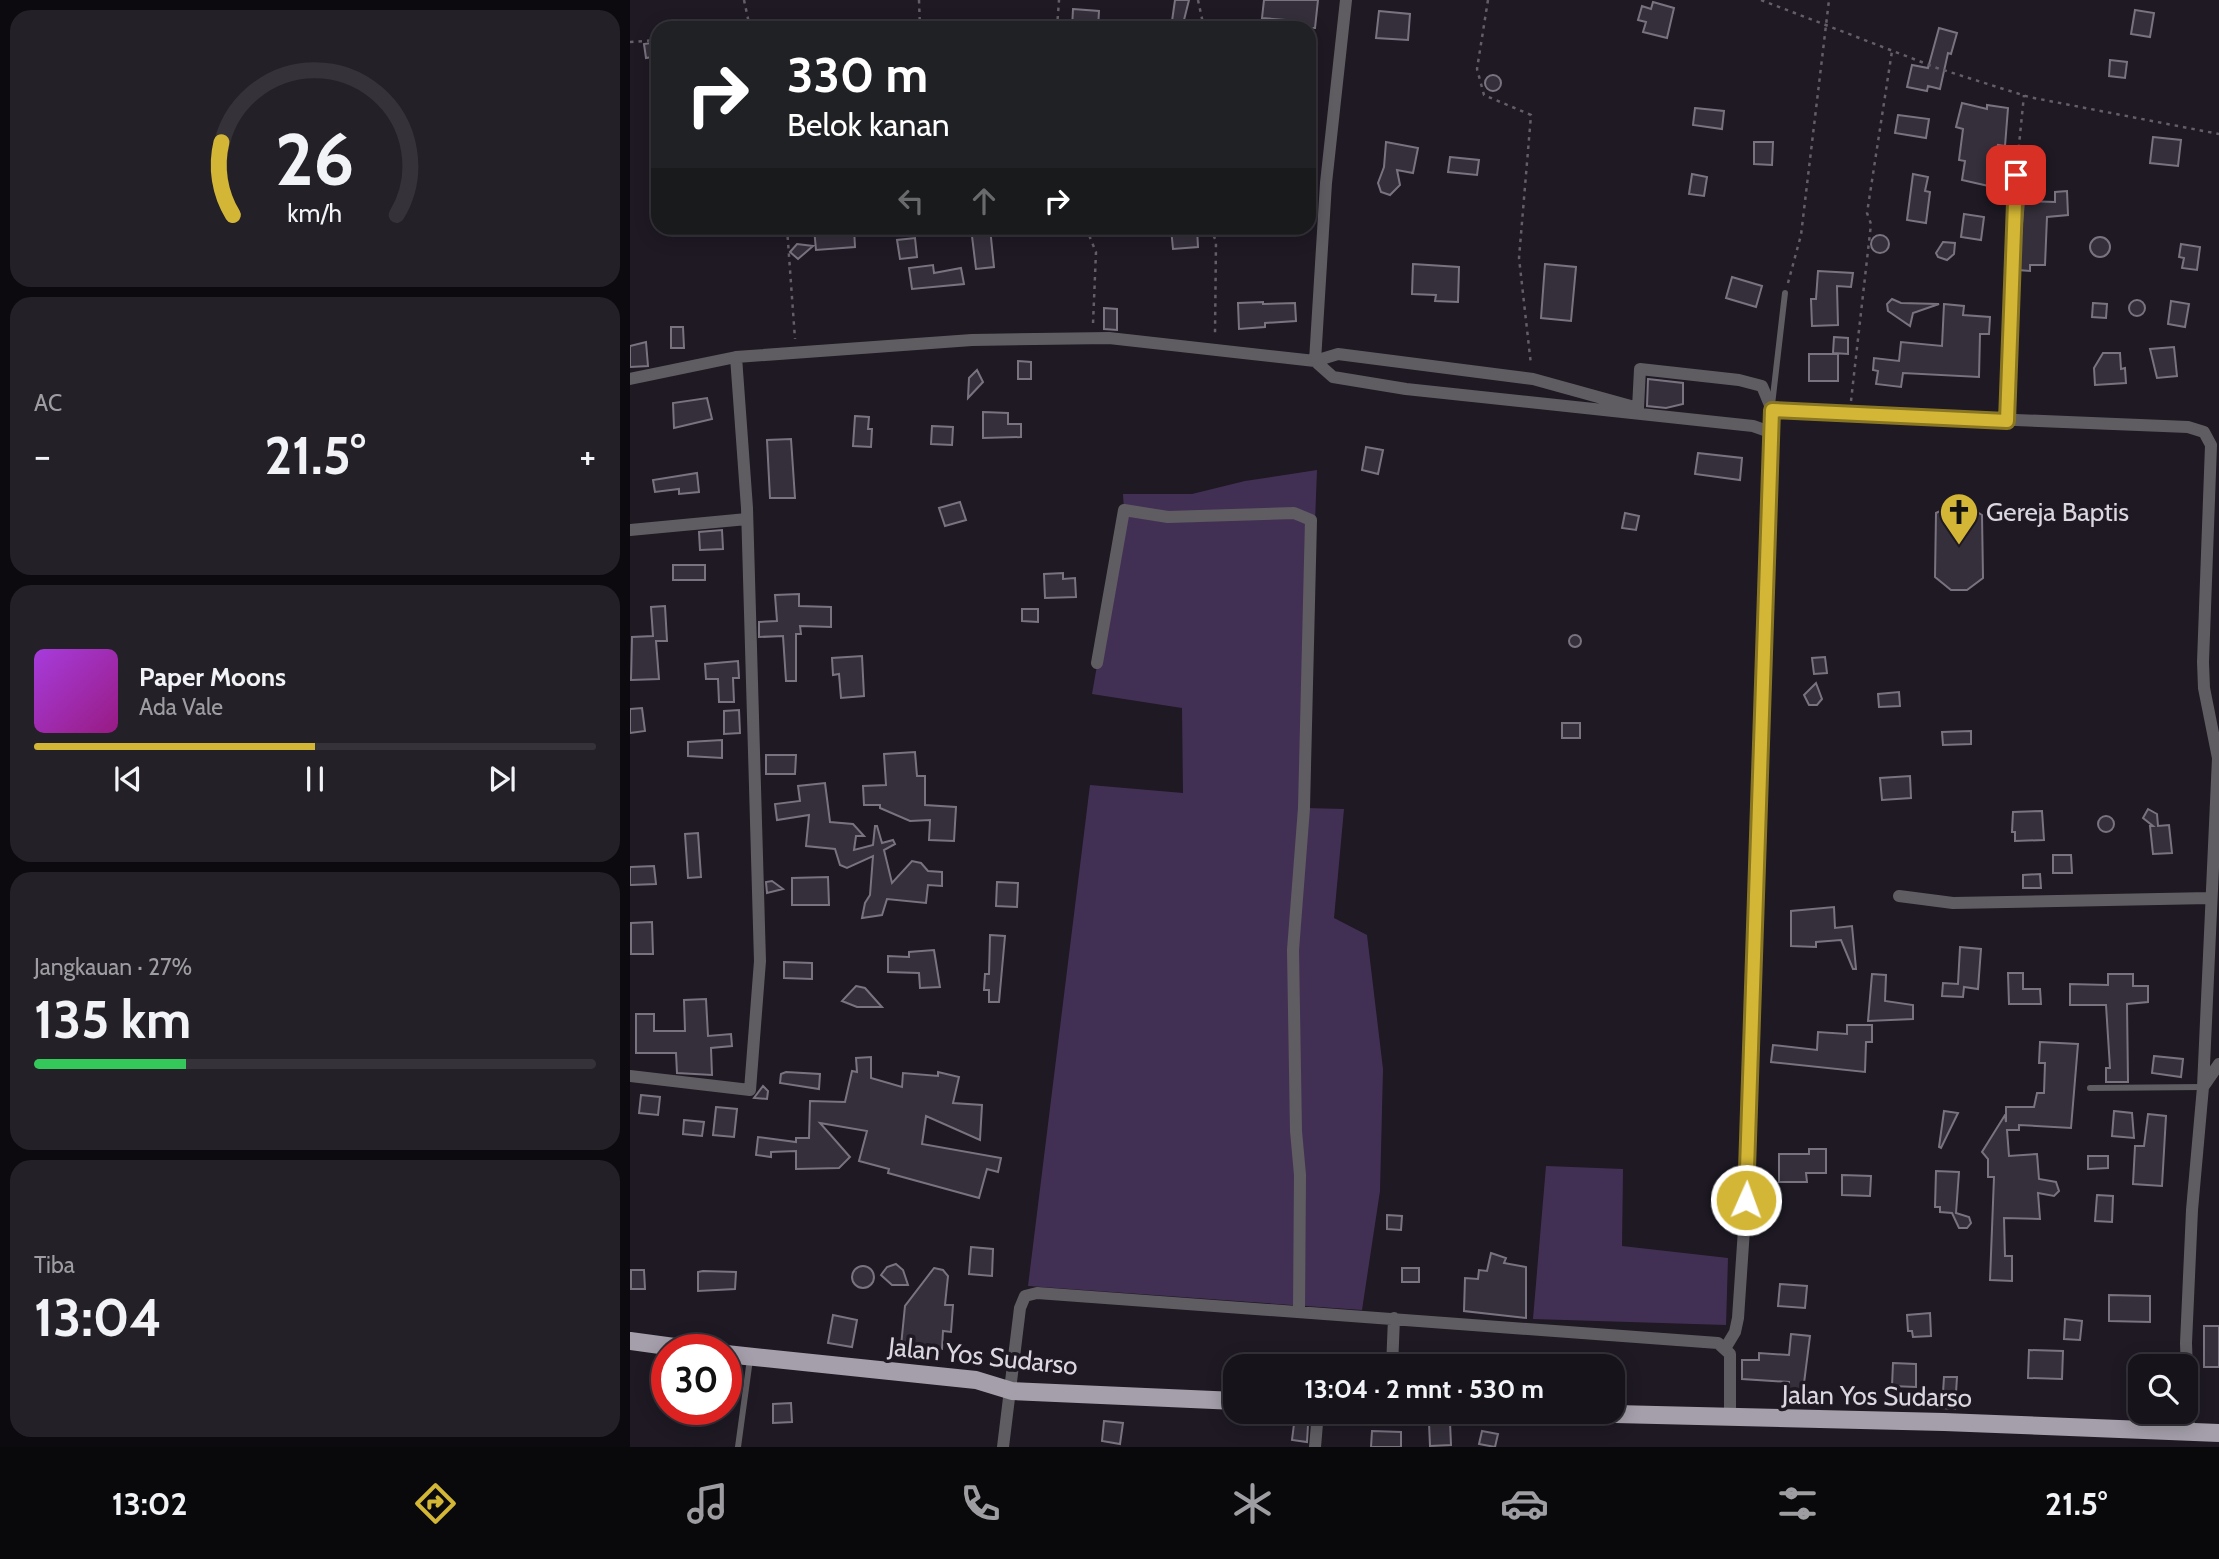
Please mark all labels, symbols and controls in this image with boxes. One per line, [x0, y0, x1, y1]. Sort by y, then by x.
text: 330 m [787, 45, 928, 104]
icon: right [672, 49, 763, 140]
text: Belok kanan [787, 105, 950, 144]
text: 26 [275, 115, 355, 203]
pin [1986, 145, 2046, 205]
icon: arrive [1997, 156, 2035, 194]
icon: left [892, 182, 930, 220]
icon: ahead [965, 182, 1003, 220]
icon: right [1038, 182, 1076, 220]
text: km/h [288, 198, 342, 228]
text: AC [34, 389, 62, 417]
text: 21.5° [264, 424, 366, 487]
text: − [34, 432, 51, 479]
text: + [579, 432, 596, 479]
church icon: Gereja Baptis [1938, 491, 1980, 546]
place label: Gereja Baptis [1986, 496, 2129, 528]
text: Paper Moons [139, 661, 286, 693]
text: Ada Vale [139, 693, 223, 721]
icon: previous [109, 760, 147, 798]
icon: pause [296, 760, 334, 798]
icon: next [483, 760, 521, 798]
text: Jangkauan · 27% [34, 953, 192, 981]
text: 135 km [34, 988, 191, 1051]
position arrow [1709, 1163, 1783, 1237]
text: Tiba [34, 1251, 75, 1279]
text: 13:04 [34, 1286, 162, 1349]
street label: Jalan Yos Sudarso [886, 1330, 1079, 1382]
speed limit sign: 30 [651, 1334, 742, 1425]
map controls [2128, 1354, 2198, 1424]
button: search [2128, 1354, 2198, 1424]
text: 13:04 · 2 mnt · 530 m [1304, 1373, 1544, 1405]
street label: Jalan Yos Sudarso [1781, 1378, 1972, 1414]
icon: directions [411, 1479, 460, 1528]
icon: music [683, 1479, 732, 1528]
icon: phone [956, 1479, 1005, 1528]
icon: climate [1228, 1479, 1277, 1528]
icon: car [1500, 1479, 1549, 1528]
icon: filters [1773, 1479, 1822, 1528]
text: 13:02 [112, 1484, 187, 1523]
text: 21.5° [2045, 1484, 2107, 1523]

